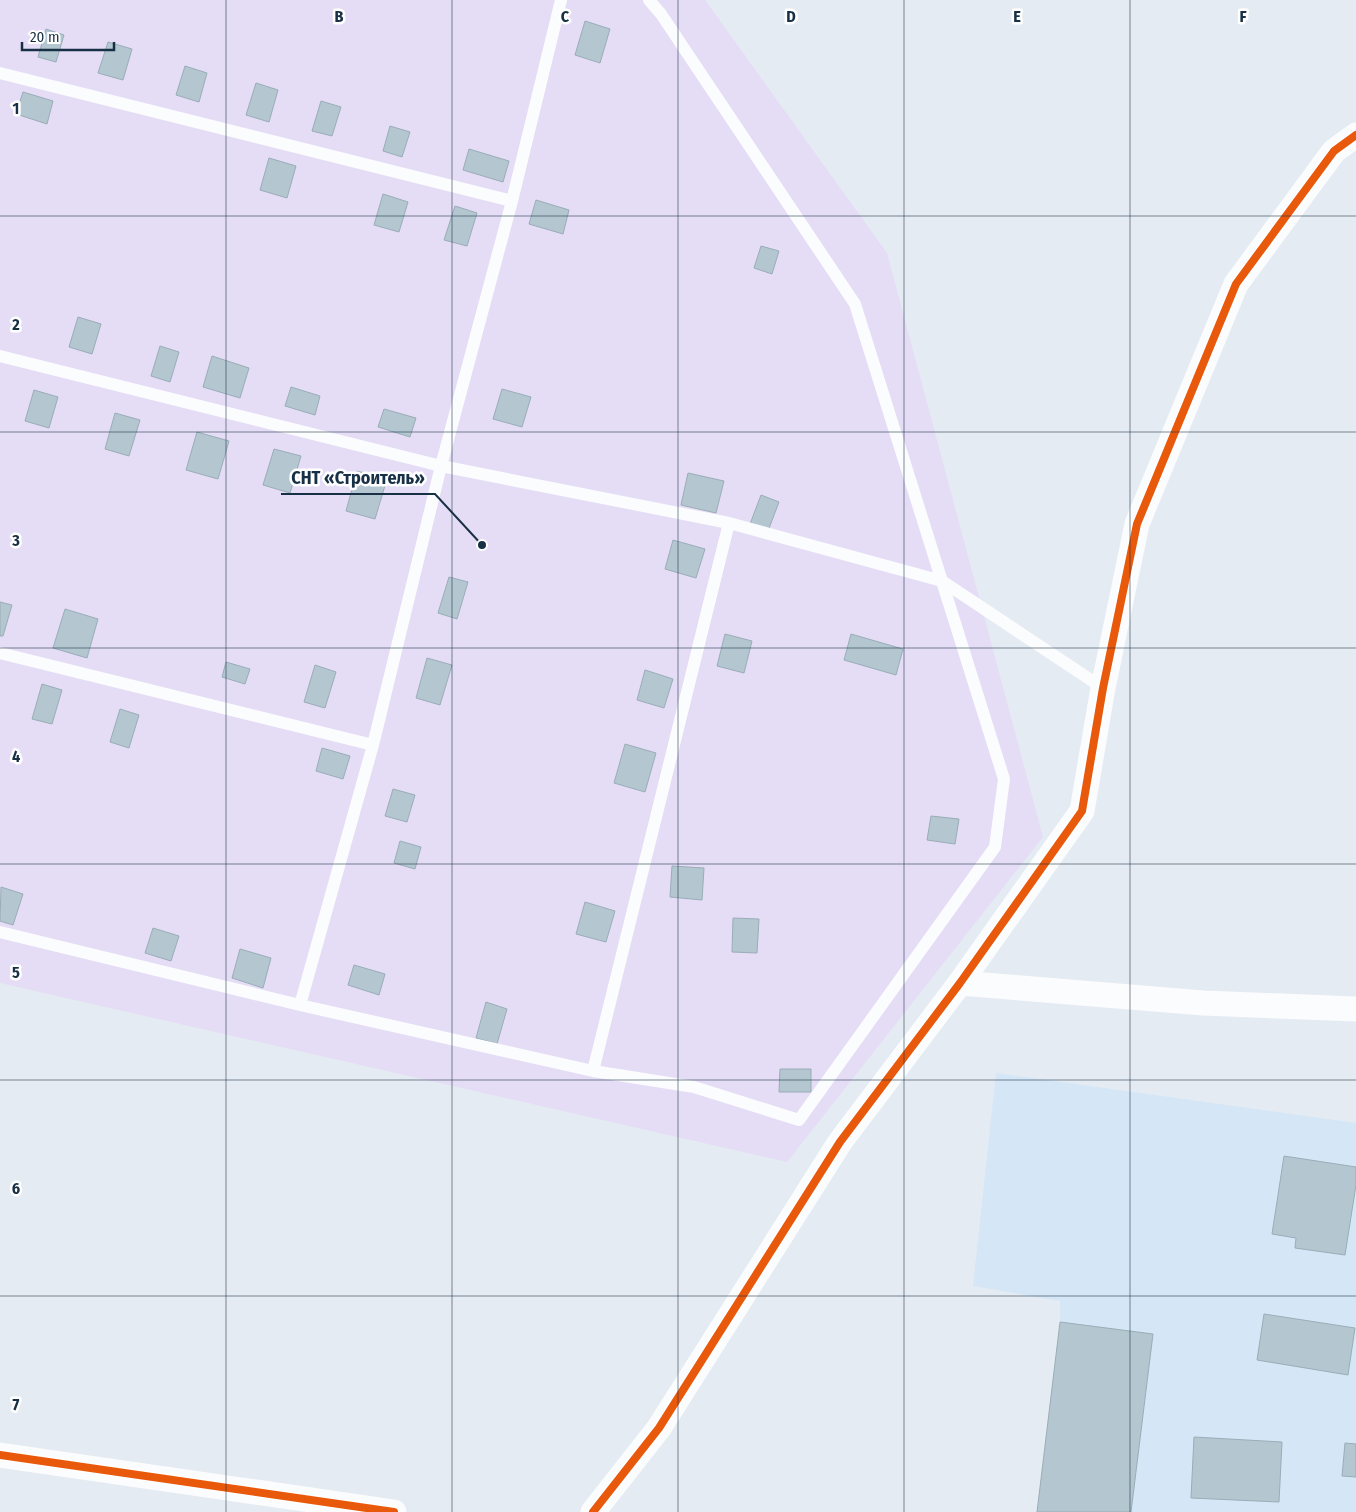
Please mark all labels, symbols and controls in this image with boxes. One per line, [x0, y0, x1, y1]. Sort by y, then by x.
text: B [335, 7, 344, 26]
text: C [561, 7, 570, 26]
text: D [786, 7, 796, 26]
text: E [1013, 7, 1021, 26]
text: F [1239, 7, 1247, 26]
scale bar [22, 20, 115, 52]
text: 20 m [30, 28, 60, 46]
text: 1 [13, 99, 19, 118]
text: 2 [11, 315, 20, 334]
callout: СНТ «Строитель» [281, 461, 435, 494]
text: СНТ «Строитель» [291, 467, 425, 489]
text: 3 [11, 531, 20, 550]
text: 4 [12, 747, 20, 766]
text: 5 [12, 963, 20, 982]
text: 6 [12, 1179, 20, 1198]
text: 7 [13, 1395, 20, 1414]

